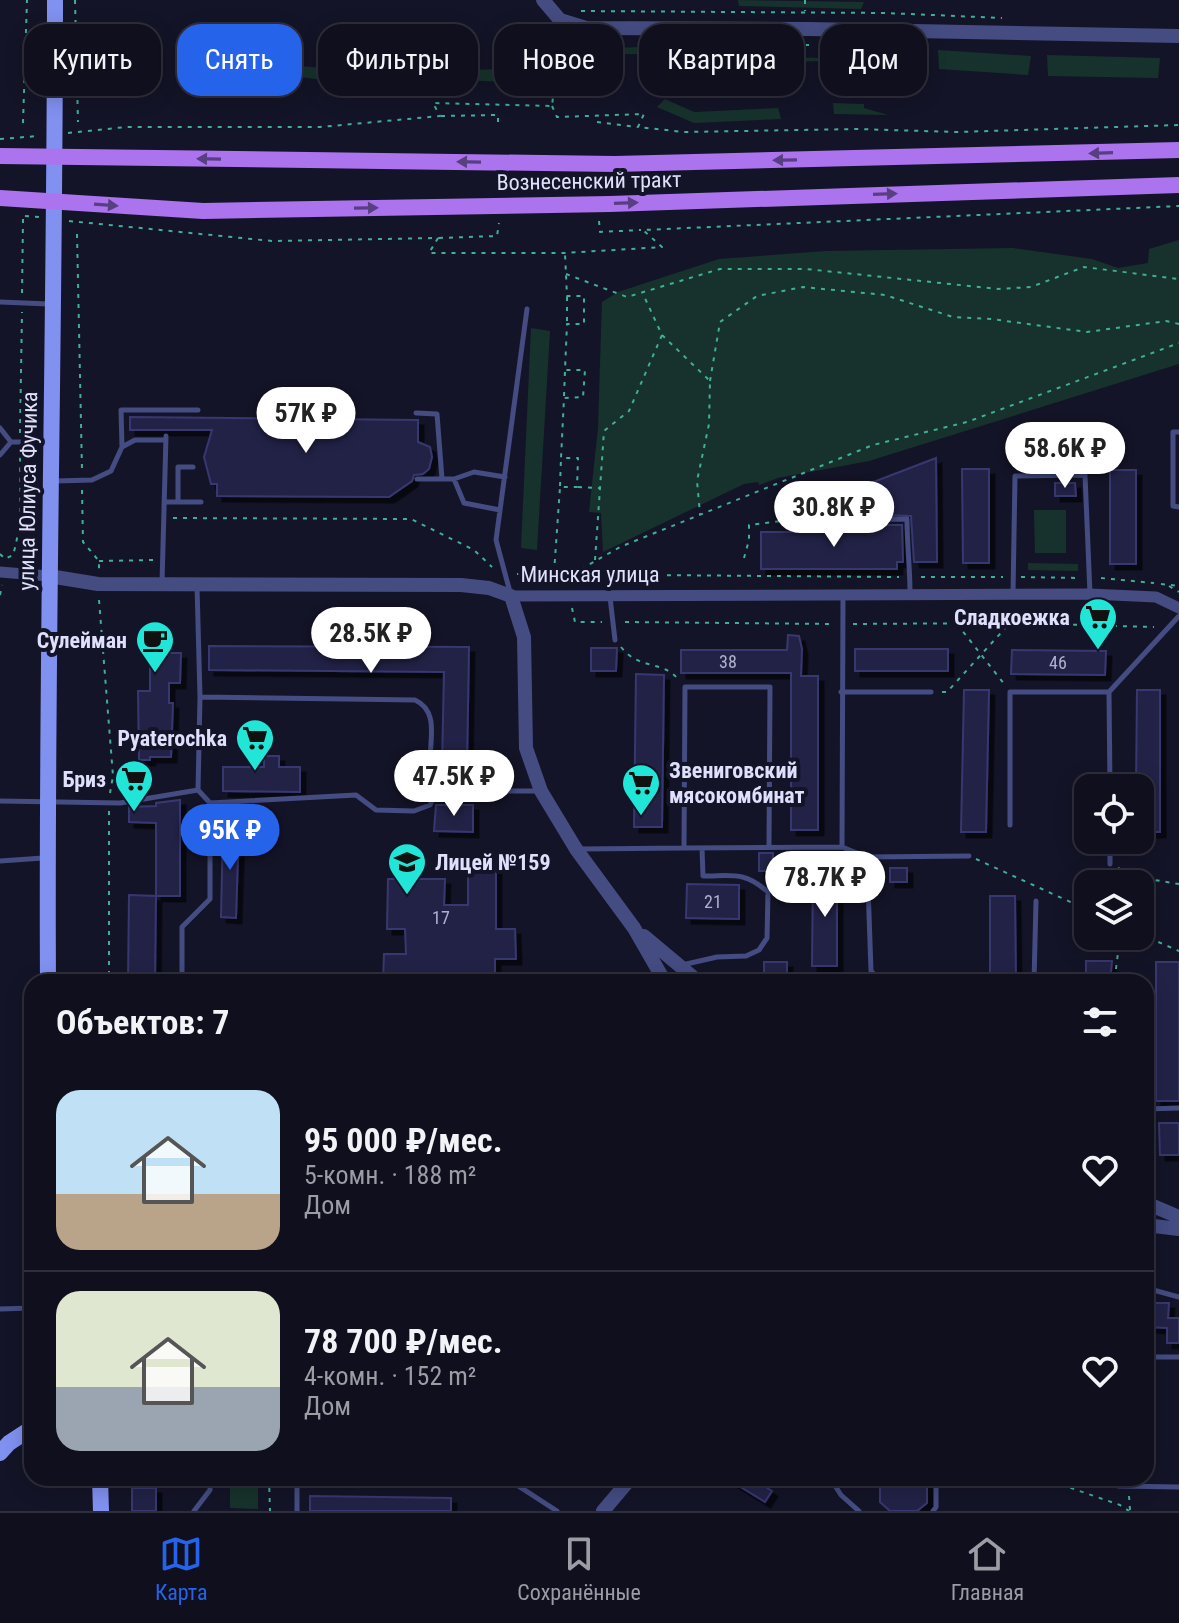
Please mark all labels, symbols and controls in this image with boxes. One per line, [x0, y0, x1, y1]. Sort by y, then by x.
chip: Купить [24, 24, 161, 96]
chip: Снять [177, 24, 302, 96]
chip: Фильтры [318, 24, 478, 96]
chip: Новое [494, 24, 623, 96]
chip: Квартира [639, 24, 804, 96]
chip: Дом [820, 24, 927, 96]
one-way arrow [1088, 146, 1113, 159]
one-way arrow [196, 153, 221, 165]
one-way arrow [772, 154, 797, 166]
one-way arrow [456, 156, 481, 168]
street label: Вознесенский тракт [496, 167, 682, 195]
one-way arrow [873, 188, 898, 201]
one-way arrow [613, 197, 639, 210]
one-way arrow [94, 199, 119, 212]
one-way arrow [354, 202, 379, 215]
pin: 57K ₽ [250, 387, 362, 455]
street label: улица Юлиуса Фучика [14, 391, 42, 591]
text: 57K ₽ [275, 398, 337, 428]
pin: 58.6K ₽ [991, 422, 1139, 490]
text: 58.6K ₽ [1023, 433, 1107, 463]
pin: 30.8K ₽ [760, 481, 908, 549]
text: 30.8K ₽ [792, 492, 876, 522]
street label: Минская улица [520, 562, 660, 587]
supermarket icon: Сладкоежка [1077, 596, 1119, 651]
place label: Сладкоежка [954, 605, 1070, 630]
pin: 28.5K ₽ [297, 607, 445, 675]
text: 28.5K ₽ [329, 618, 413, 648]
cafe icon: Сулейман [134, 619, 176, 674]
place label: Сулейман [37, 628, 127, 653]
house number: 38 [719, 651, 737, 672]
house number: 46 [1049, 652, 1067, 673]
supermarket icon: Pyaterochka [234, 717, 276, 772]
place label: Pyaterochka [117, 726, 227, 751]
pin: 47.5K ₽ [380, 750, 528, 818]
supermarket icon: Бриз [113, 758, 155, 813]
place label: Звениговский мясокомбинат [669, 758, 805, 808]
text: 47.5K ₽ [412, 761, 496, 791]
supermarket icon: Звениговский мясокомбинат [620, 762, 662, 817]
place label: Бриз [63, 767, 106, 792]
map controls [1074, 774, 1154, 950]
button: locate [1074, 774, 1154, 854]
pin: 95K ₽ [174, 804, 286, 872]
text: 95K ₽ [199, 815, 261, 845]
school or university icon: Лицей №159 [386, 841, 428, 896]
place label: Лицей №159 [435, 850, 551, 875]
pin: 78.7K ₽ [751, 851, 899, 919]
text: 78.7K ₽ [783, 862, 867, 892]
button: layers [1074, 870, 1154, 950]
house number: 21 [704, 891, 722, 912]
house number: 17 [432, 907, 450, 928]
icon: filters [1078, 1000, 1122, 1044]
text: Объектов: 7 [56, 1002, 230, 1042]
text: 95 000 ₽/мес. [304, 1120, 503, 1160]
icon: home [120, 1122, 216, 1218]
icon: heart [1078, 1148, 1122, 1192]
text: 5-комн. · 188 m² [304, 1160, 476, 1190]
text: Дом [304, 1190, 351, 1220]
text: 78 700 ₽/мес. [304, 1321, 503, 1361]
icon: home [120, 1323, 216, 1419]
icon: heart [1078, 1349, 1122, 1393]
text: 4-комн. · 152 m² [304, 1361, 476, 1391]
text: Дом [304, 1391, 351, 1421]
tab: Карта [155, 1532, 208, 1605]
tab: Сохранённые [517, 1532, 641, 1605]
tab: Главная [951, 1532, 1024, 1605]

